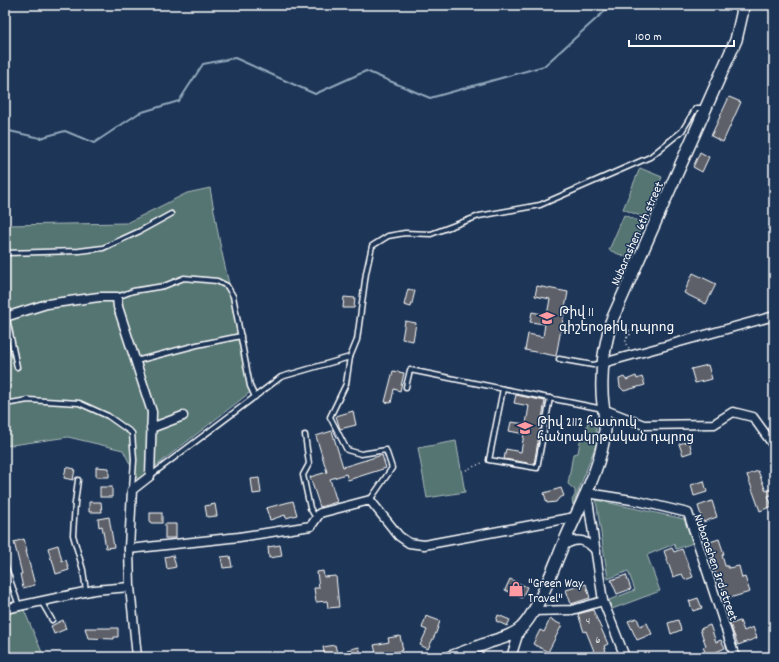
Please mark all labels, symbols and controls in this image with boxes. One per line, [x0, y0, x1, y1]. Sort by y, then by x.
scale bar [629, 22, 734, 48]
text: 100 m [635, 29, 662, 46]
street label: Nubarashen 6th street [607, 179, 670, 289]
place label: Թիվ 11 գիշերօթիկ դպրոց [559, 304, 674, 338]
school or university icon: Թիվ 11 գիշերօթիկ դպրոց [538, 309, 556, 327]
place label: Թիվ 2112 հատուկ հանրակրթական դպրոց [537, 414, 694, 448]
school or university icon: Թիվ 2112 հատուկ հանրակրթական դպրոց [516, 419, 534, 437]
street label: Nubarashen 3rd street [687, 512, 742, 624]
place label: "Green Way Travel" [528, 575, 584, 609]
shop icon: "Green Way Travel" [507, 580, 525, 598]
house number: 4 [586, 614, 590, 630]
house number: 6 [595, 633, 601, 649]

